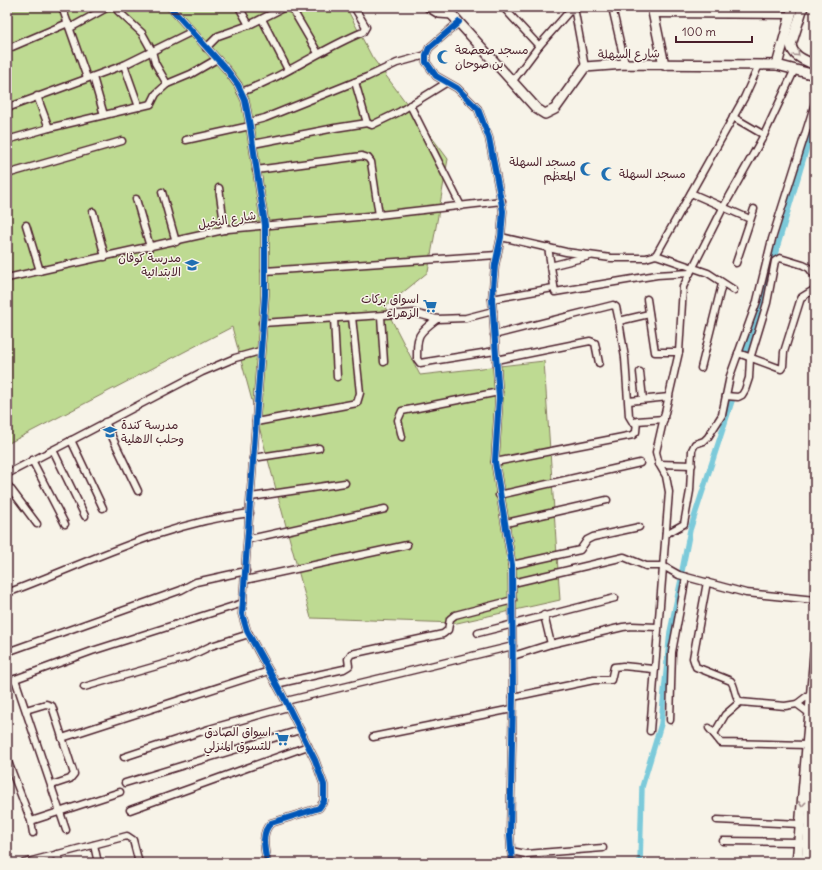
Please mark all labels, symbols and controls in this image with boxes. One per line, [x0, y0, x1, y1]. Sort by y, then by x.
scale bar [676, 18, 752, 44]
text: 100 m [682, 24, 716, 39]
place label: مسجد صعصعة بن صوحان [455, 42, 529, 72]
street label: شارع السهلة [598, 45, 660, 64]
mosque icon: مسجد صعصعة بن صوحان [436, 49, 452, 65]
one-way arrow [792, 49, 799, 56]
place label: مسجد السهلة المعظم [509, 154, 576, 185]
mosque icon: مسجد السهلة المعظم [579, 161, 595, 177]
mosque icon: مسجد السهلة [600, 166, 616, 182]
place label: مسجد السهلة [619, 166, 686, 182]
street label: شارع النخيل [197, 207, 257, 234]
place label: مدرسة كوفان الابتدائية [118, 250, 181, 280]
school or university icon: مدرسة كوفان الابتدائية [184, 257, 200, 273]
place label: اسواق بركات الزهراء [361, 291, 419, 320]
supermarket icon: اسواق بركات الزهراء [422, 298, 438, 314]
place label: مدرسة كندة وحلب الاهلية [121, 417, 184, 447]
school or university icon: مدرسة كندة وحلب الاهلية [102, 424, 118, 440]
place label: اسواق الصادق للتسوق المنزلي [204, 724, 271, 757]
supermarket icon: اسواق الصادق للتسوق المنزلي [274, 731, 290, 747]
one-way arrow [798, 801, 807, 807]

